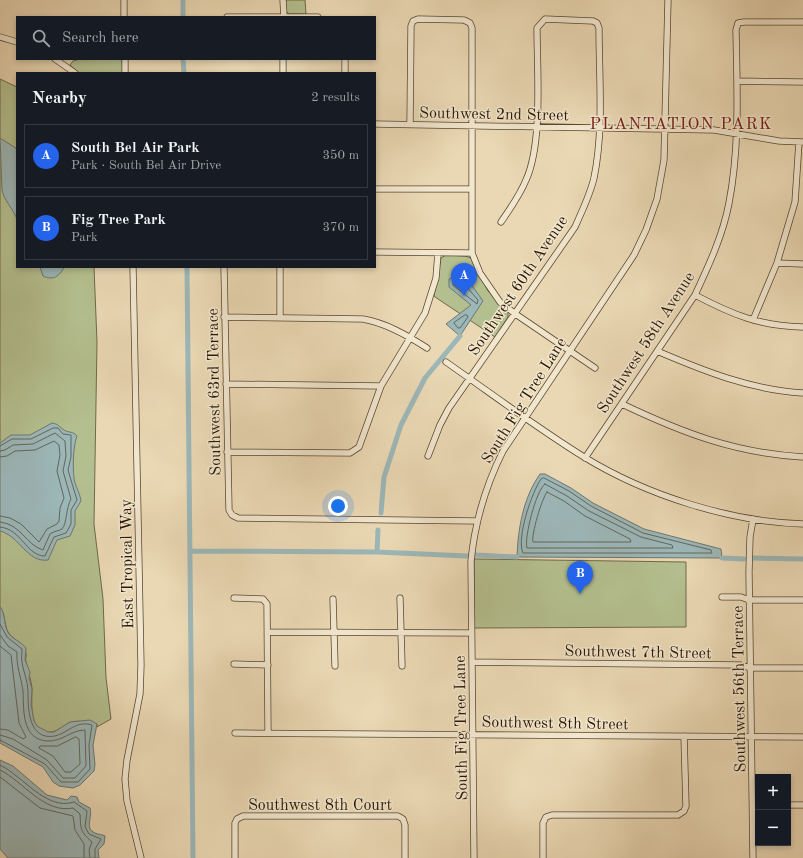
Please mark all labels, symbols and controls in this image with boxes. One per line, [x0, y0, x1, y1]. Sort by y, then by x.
search box [16, 16, 376, 60]
icon: search [30, 27, 52, 49]
text: Search here [62, 31, 139, 46]
text: Nearby [32, 90, 87, 107]
text: 2 results [311, 91, 360, 104]
street label: Southwest 2nd Street [419, 106, 569, 124]
district label: PLANTATION PARK [589, 116, 773, 133]
text: South Bel Air Park [71, 141, 200, 156]
text: A [41, 149, 51, 162]
text: 350 m [322, 149, 359, 162]
text: Park · South Bel Air Drive [71, 159, 221, 172]
street label: Southwest 60th Avenue [463, 211, 571, 359]
text: Fig Tree Park [71, 213, 166, 228]
text: B [41, 221, 51, 234]
text: 370 m [322, 221, 359, 234]
text: Park [71, 231, 98, 244]
pin: A [451, 263, 477, 296]
street label: Southwest 58th Avenue [595, 270, 698, 417]
street label: Southwest 63rd Terrace [206, 308, 224, 476]
street label: South Fig Tree Lane [479, 335, 570, 467]
your location [328, 496, 348, 516]
street label: East Tropical Way [119, 498, 137, 629]
pin: B [567, 561, 593, 594]
street label: Southwest 56th Terrace [731, 605, 749, 773]
street label: Southwest 7th Street [564, 644, 712, 662]
street label: South Fig Tree Lane [453, 655, 471, 801]
street label: Southwest 8th Street [481, 715, 629, 733]
map controls [755, 774, 791, 846]
button: + [755, 774, 791, 810]
street label: Southwest 8th Court [248, 798, 392, 814]
button: − [755, 810, 791, 846]

